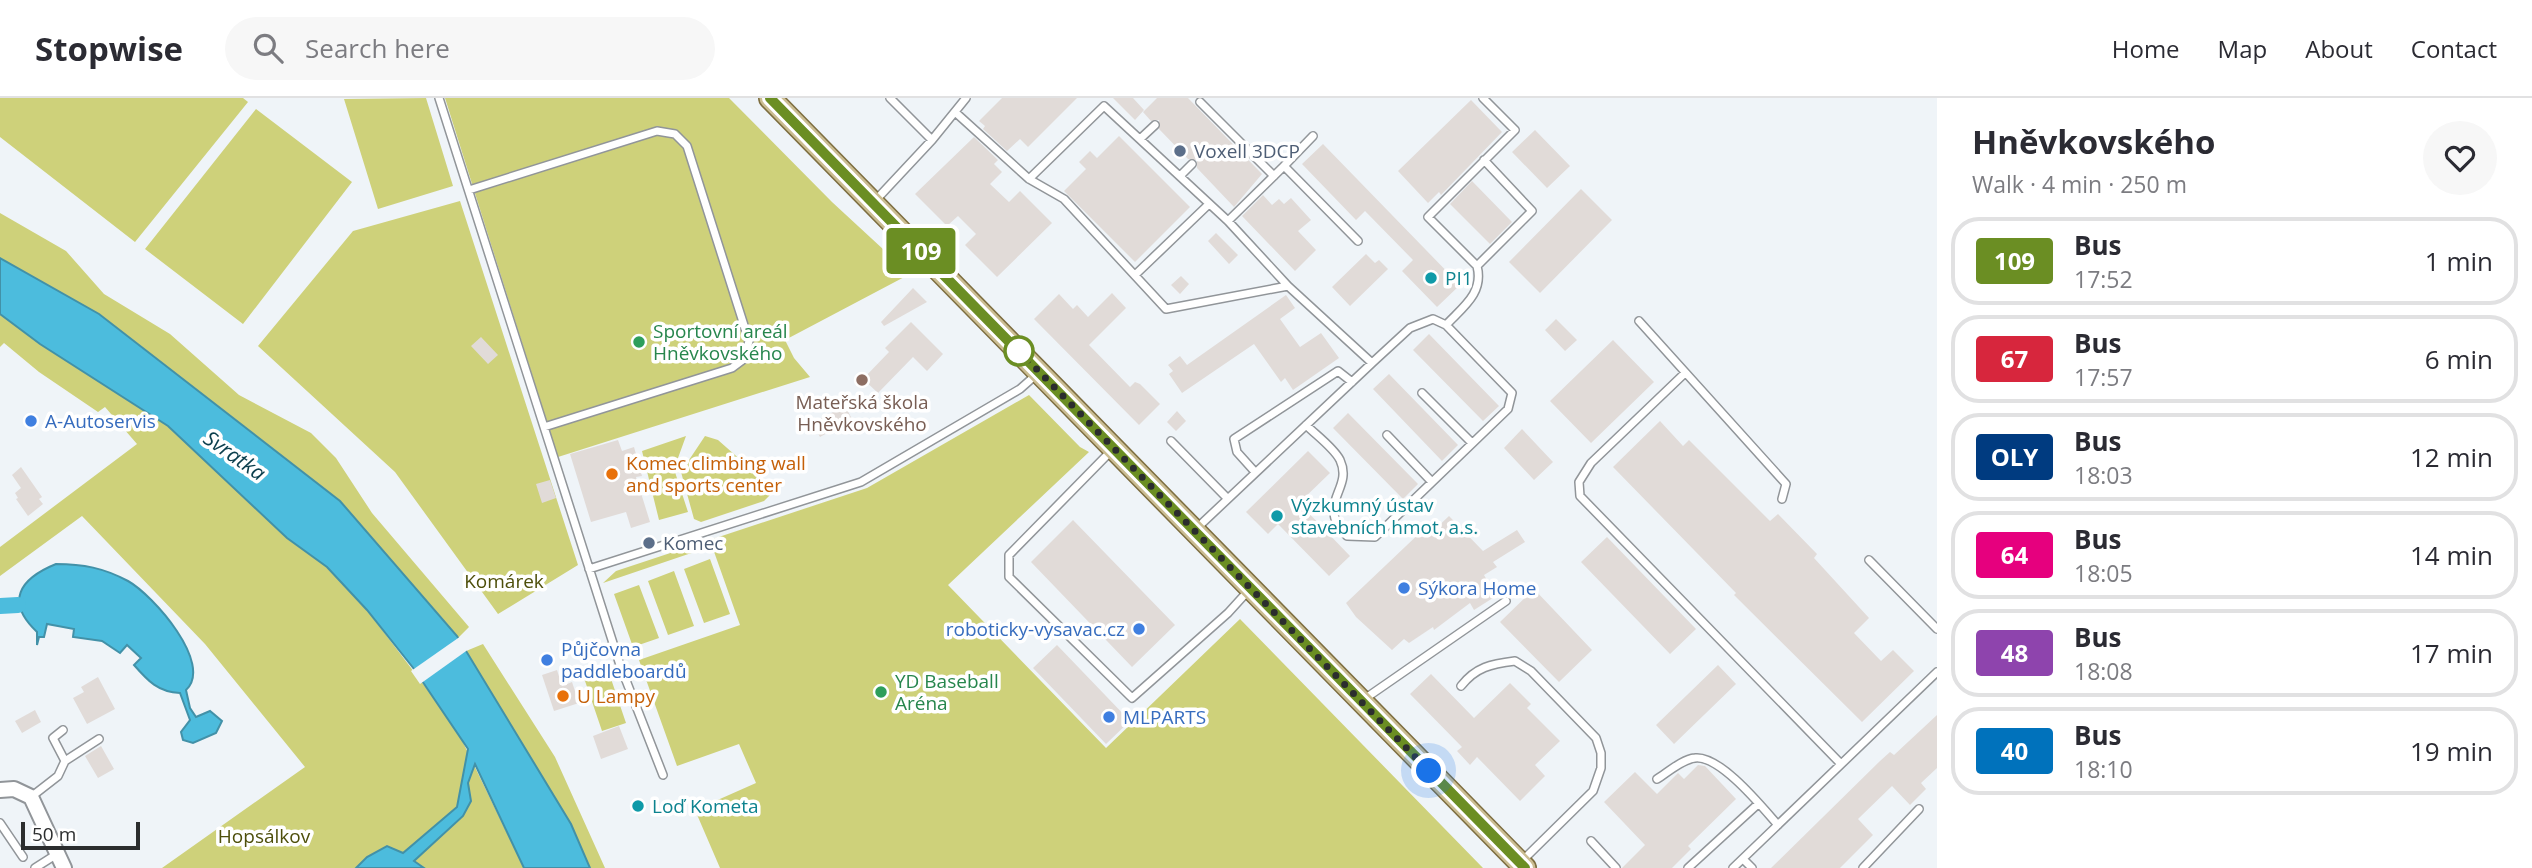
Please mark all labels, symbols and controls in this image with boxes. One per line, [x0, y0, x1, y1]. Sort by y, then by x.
search box [225, 17, 715, 80]
text: Stopwise [35, 26, 183, 71]
icon: search [249, 29, 287, 67]
text: Search here [305, 30, 450, 66]
text: Home [2112, 32, 2180, 65]
text: Map [2218, 32, 2267, 65]
text: About [2305, 32, 2373, 65]
text: Contact [2411, 32, 2497, 65]
text: Hněvkovského [1972, 119, 2215, 164]
button: heart [2423, 121, 2497, 195]
place label: Voxell 3DCP [1194, 138, 1300, 164]
marker: Voxell 3DCP [1172, 143, 1188, 159]
text: Walk · 4 min · 250 m [1972, 168, 2187, 200]
text: Bus [2074, 227, 2121, 263]
line badge: 109 [881, 228, 961, 274]
text: 109 [900, 234, 942, 267]
text: 1 min [2425, 243, 2493, 279]
text: 109 [1994, 244, 2035, 277]
text: 17:52 [2074, 263, 2133, 295]
place label: PI1 [1445, 265, 1473, 291]
marker: PI1 [1423, 270, 1439, 286]
place label: Sportovní areál Hněvkovského [653, 318, 788, 366]
text: Bus [2074, 325, 2121, 361]
marker: Sportovní areál Hněvkovského [631, 334, 647, 350]
unlabelled marker [1004, 336, 1034, 366]
text: 6 min [2425, 341, 2493, 377]
text: 67 [2001, 342, 2028, 375]
text: 17:57 [2074, 361, 2133, 393]
marker: Mateřská škola Hněvkovského [854, 372, 870, 388]
place label: Mateřská škola Hněvkovského [795, 389, 929, 437]
place label: A-Autoservis [45, 408, 156, 434]
marker: A-Autoservis [23, 413, 39, 429]
text: Bus [2074, 423, 2121, 459]
water label: Svratka [199, 424, 272, 486]
text: 12 min [2410, 439, 2493, 475]
text: OLY [1991, 440, 2038, 473]
place label: Komec climbing wall and sports center [626, 450, 806, 498]
text: 18:03 [2074, 459, 2133, 491]
marker: Komec climbing wall and sports center [604, 466, 620, 482]
place label: Výzkumný ústav stavebních hmot, a.s. [1291, 492, 1478, 540]
marker: Výzkumný ústav stavebních hmot, a.s. [1269, 508, 1285, 524]
text: Bus [2074, 521, 2121, 557]
place label: Komec [663, 530, 723, 556]
marker: Komec [641, 535, 657, 551]
text: 14 min [2410, 537, 2493, 573]
text: 64 [2001, 538, 2028, 571]
text: 18:05 [2074, 557, 2133, 589]
park label: Komárek [464, 568, 544, 594]
place label: Sýkora Home [1418, 575, 1536, 601]
marker: Sýkora Home [1396, 580, 1412, 596]
place label: roboticky-vysavac.cz [946, 616, 1125, 642]
text: Bus [2074, 619, 2121, 655]
marker: roboticky-vysavac.cz [1131, 621, 1147, 637]
text: 17 min [2410, 635, 2493, 671]
place label: Půjčovna paddleboardů [561, 636, 687, 684]
text: 48 [2001, 636, 2028, 669]
marker: Půjčovna paddleboardů [539, 652, 555, 668]
text: 18:08 [2074, 655, 2133, 687]
place label: YD Baseball Aréna [895, 668, 999, 716]
place label: U Lampy [577, 683, 655, 709]
marker: YD Baseball Aréna [873, 684, 889, 700]
marker: U Lampy [555, 688, 571, 704]
place label: MLPARTS [1123, 704, 1206, 730]
marker: MLPARTS [1101, 709, 1117, 725]
text: Bus [2074, 717, 2121, 753]
text: 19 min [2410, 733, 2493, 769]
text: 40 [2001, 734, 2028, 767]
your location [1411, 753, 1446, 788]
text: 18:10 [2074, 753, 2133, 785]
place label: Loď Kometa [652, 793, 759, 819]
marker: Loď Kometa [630, 798, 646, 814]
scale bar [21, 819, 140, 851]
text: 50 m [32, 821, 76, 847]
park label: Hopsálkov [218, 823, 311, 849]

